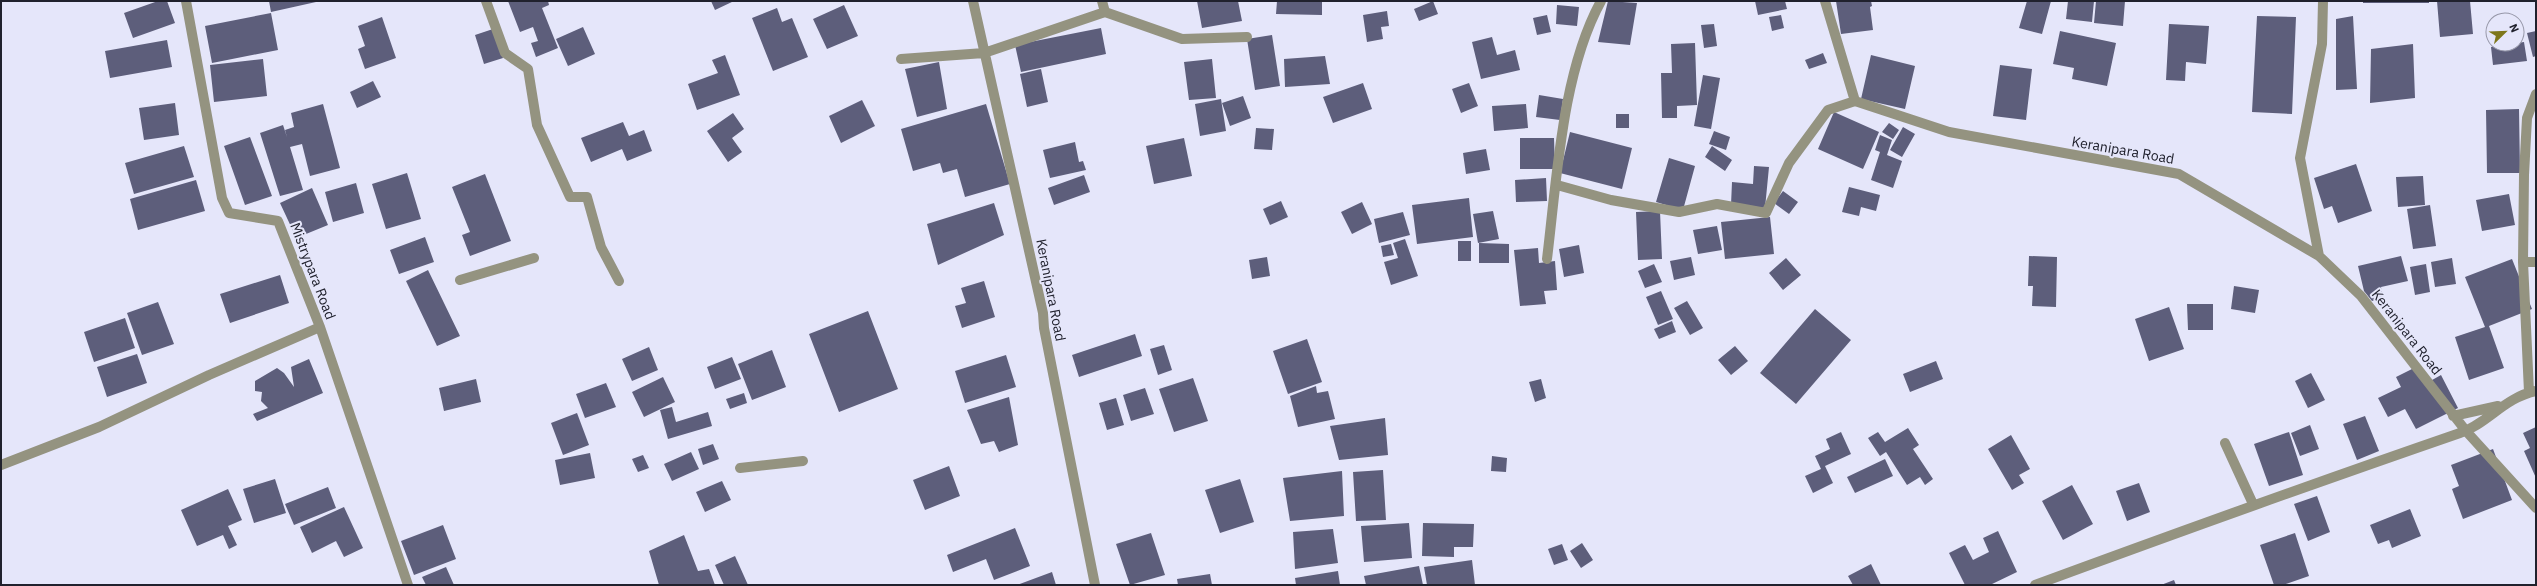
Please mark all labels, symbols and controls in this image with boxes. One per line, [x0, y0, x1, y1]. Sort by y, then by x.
north arrow [2485, 12, 2525, 52]
text: N [2506, 22, 2522, 35]
street label: Keranipara Road [2070, 132, 2176, 168]
street label: Mistrypara Road [286, 220, 340, 322]
street label: Keranipara Road [1032, 237, 1070, 343]
street label: Keranipara Road [2368, 286, 2446, 378]

